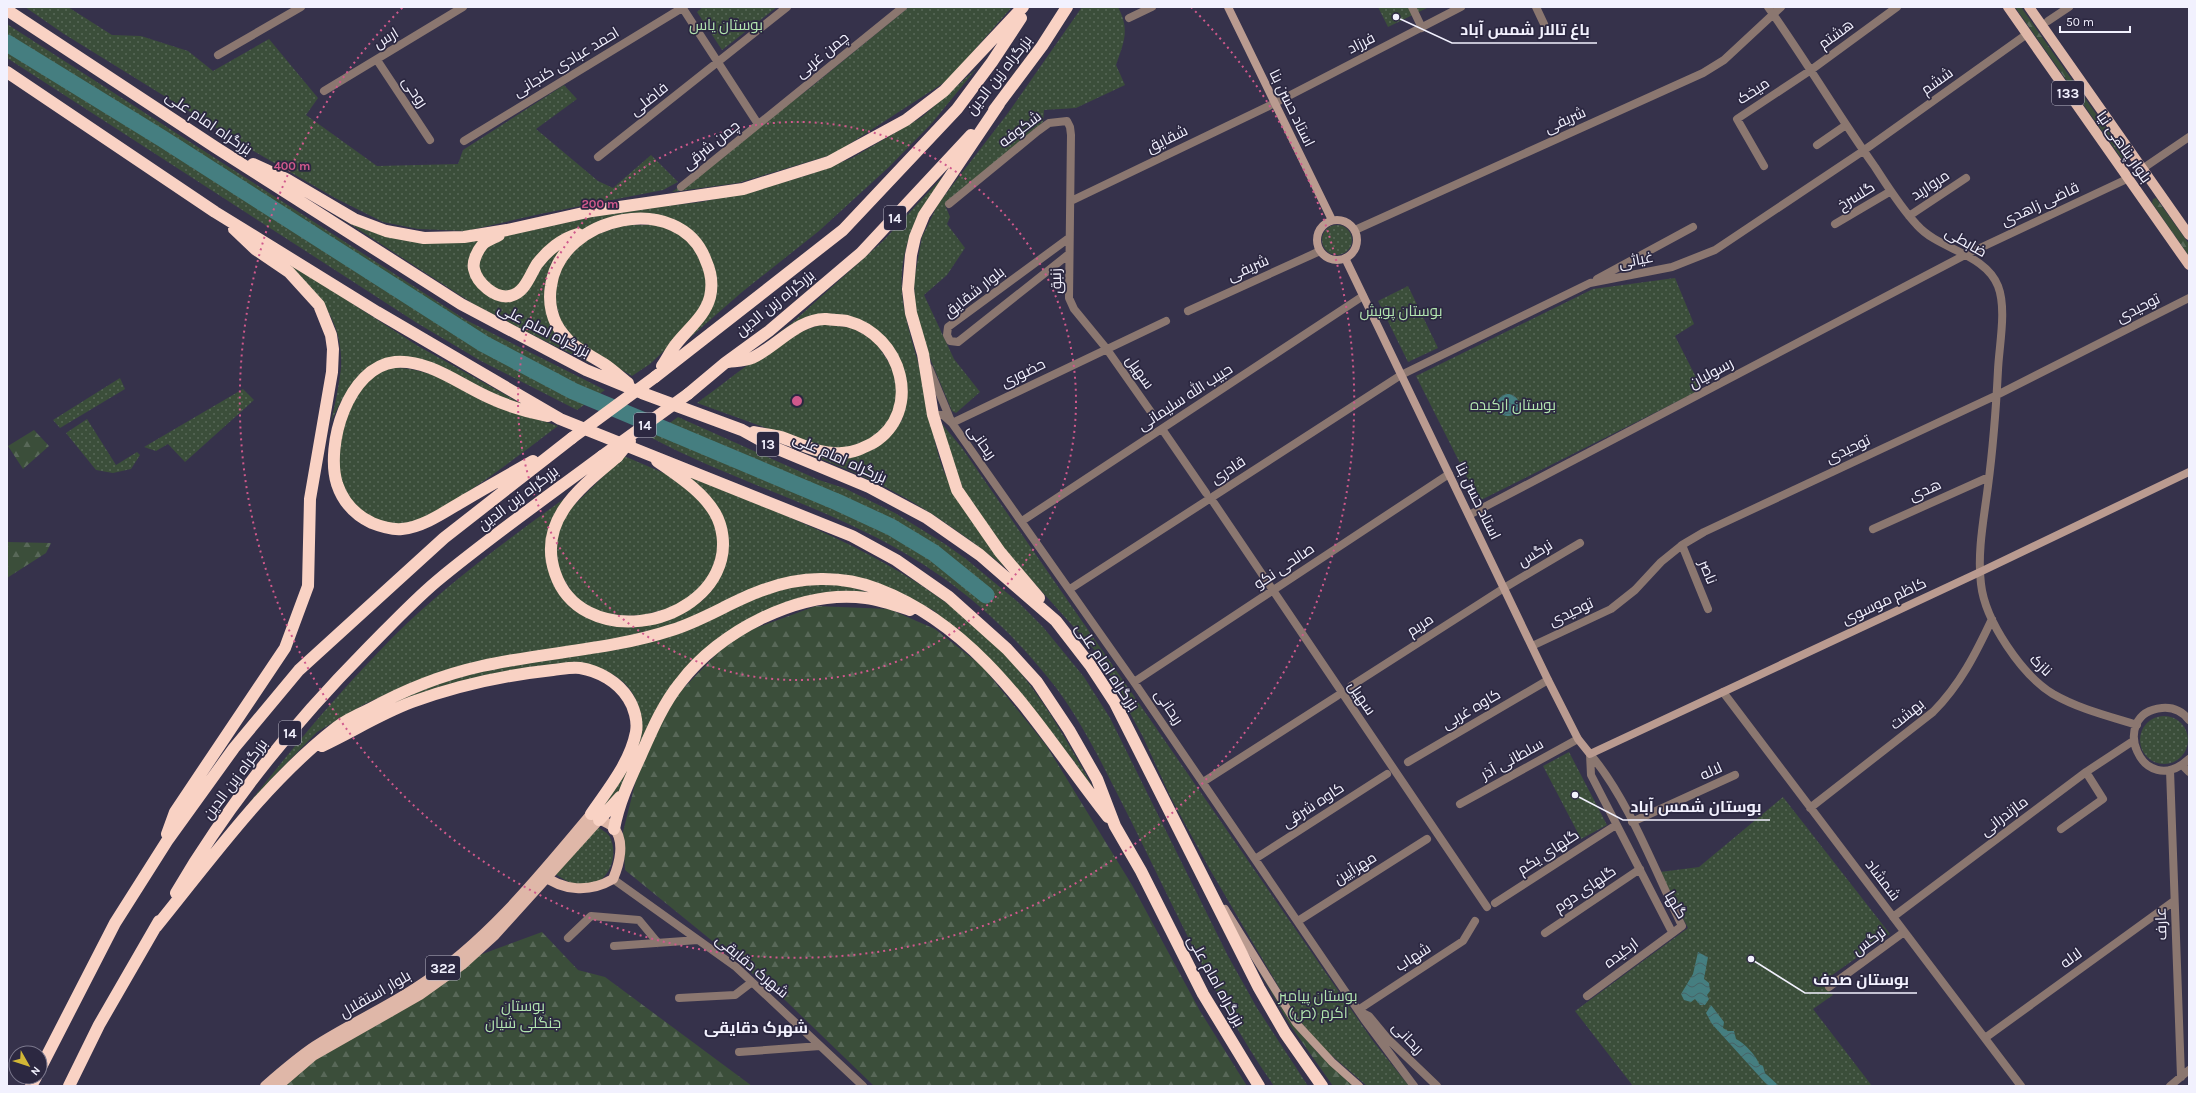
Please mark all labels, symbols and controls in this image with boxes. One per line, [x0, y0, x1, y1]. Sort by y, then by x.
scale bar [2060, 8, 2130, 34]
callout: باغ تالار شمس آباد [1452, 15, 1597, 43]
street label: هشتم [1815, 15, 1858, 54]
text: 50 m [2066, 15, 2094, 29]
park label: بوستان یاس [689, 16, 763, 35]
text: باغ تالار شمس آباد [1460, 20, 1590, 40]
street label: احمد عبادی کنجانی [510, 23, 623, 102]
street label: ارس [370, 24, 402, 53]
street label: چمن غربی [792, 28, 853, 83]
street label: فرزاد [1344, 28, 1378, 58]
street label: بزرگراه زین الدین [962, 32, 1036, 119]
street label: ششم [1917, 64, 1957, 99]
street label: استاد حسن بنا [1265, 66, 1318, 150]
street label: روحی [397, 73, 432, 112]
street label: میخک [1733, 74, 1773, 108]
street label: فاضلی [626, 78, 672, 120]
road number: 133 [2052, 81, 2084, 105]
street label: بزرگراه امام علی [161, 87, 256, 160]
street label: شریفی [1541, 103, 1589, 138]
street label: شکوفه [995, 107, 1045, 151]
street label: بلوار پناهی نیا [2092, 108, 2155, 187]
street label: چمن شرقی [679, 116, 744, 174]
street label: شقایق [1143, 121, 1191, 158]
text: 400 m [274, 159, 310, 173]
street label: مروارید [1907, 166, 1953, 204]
street label: گلسرخ [1834, 178, 1879, 216]
street label: قاضی زاهدی [1998, 178, 2082, 231]
text: 200 m [582, 197, 618, 211]
road number: 14 [884, 206, 906, 230]
street label: ضابطی [1941, 223, 1990, 262]
street label: غیاثی [1617, 248, 1655, 273]
street label: شریفی [1224, 251, 1272, 286]
street label: بلوار شقایق [940, 263, 1009, 322]
street label: بزرگراه زین الدین [732, 266, 819, 341]
street label: زنبق [1047, 268, 1066, 294]
street label: توحیدی [2113, 289, 2163, 328]
street label: بزرگراه امام علی [494, 299, 593, 362]
park label: بوستان پویش [1360, 302, 1442, 321]
street label: سهیل [1121, 352, 1158, 393]
street label: رسولیان [1686, 354, 1737, 393]
street label: حضوری [998, 355, 1049, 392]
street label: حبیب الله سلیمانی [1134, 359, 1236, 435]
centre of rings [790, 394, 804, 408]
park label: بوستان ارکیده [1470, 396, 1556, 415]
road number: 14 [634, 413, 656, 437]
street label: ریحانی [963, 421, 1000, 464]
street label: بزرگراه امام علی [790, 429, 890, 488]
street label: توحیدی [1823, 431, 1873, 468]
road number: 13 [757, 432, 779, 456]
street label: قادری [1207, 452, 1249, 489]
street label: استاد حسن بنا [1451, 459, 1504, 543]
street label: بزرگراه زین الدین [474, 462, 562, 535]
street label: هدی [1906, 475, 1944, 506]
street label: نرگس [1514, 536, 1556, 571]
street label: صالحی نکو [1250, 539, 1318, 594]
street label: ناصر [1695, 556, 1721, 587]
street label: کاظم موسوی [1839, 574, 1930, 629]
street label: توحیدی [1546, 594, 1596, 631]
street label: مریم [1403, 610, 1437, 641]
street label: بزرگراه امام علی [1070, 620, 1143, 715]
street label: نازک [2026, 650, 2056, 680]
street label: سهیل [1343, 678, 1380, 719]
street label: کاوه غربی [1438, 685, 1504, 734]
street label: ریحانی [1150, 686, 1187, 729]
street label: بهشت [1886, 695, 1928, 734]
road number: 14 [279, 721, 301, 745]
street label: سلطانی آذر [1477, 734, 1547, 785]
street label: بزرگراه زین الدین [199, 735, 272, 823]
street label: لاله [1697, 758, 1725, 784]
street label: کاوه شرقی [1279, 778, 1348, 833]
callout: بوستان شمس آباد [1623, 792, 1770, 820]
street label: مازندرانی [1977, 792, 2032, 841]
text: بوستان شمس آباد [1631, 797, 1762, 816]
street label: گلهای یکم [1514, 825, 1583, 879]
street label: مهرآیین [1330, 848, 1380, 889]
street label: شمشاد [1862, 856, 1904, 904]
street label: گلهای دوم [1551, 862, 1620, 917]
street label: گلها [1660, 888, 1691, 923]
street label: عارف [2151, 907, 2171, 941]
street label: نرگس [1849, 923, 1890, 960]
street label: شهرک دقایقی [711, 930, 792, 1003]
street label: بزرگراه امام علی [1183, 932, 1248, 1030]
street label: ارکیده [1600, 934, 1642, 972]
street label: شهاب [1392, 939, 1435, 976]
street label: لاله [2057, 944, 2085, 972]
road number: 322 [426, 956, 460, 980]
callout: بوستان صدف [1805, 965, 1917, 993]
street label: بلوار استقلال [336, 966, 414, 1022]
text: بوستان صدف [1813, 970, 1909, 989]
park label: بوستان پیامبر اکرم (ص) [1278, 987, 1357, 1023]
park label: بوستان جنگلی شیان [485, 997, 561, 1033]
district label: شهرک دقایقی [704, 1018, 808, 1037]
street label: ریحانی [1387, 1018, 1428, 1059]
north arrow [8, 1045, 48, 1085]
text: N [28, 1064, 43, 1078]

